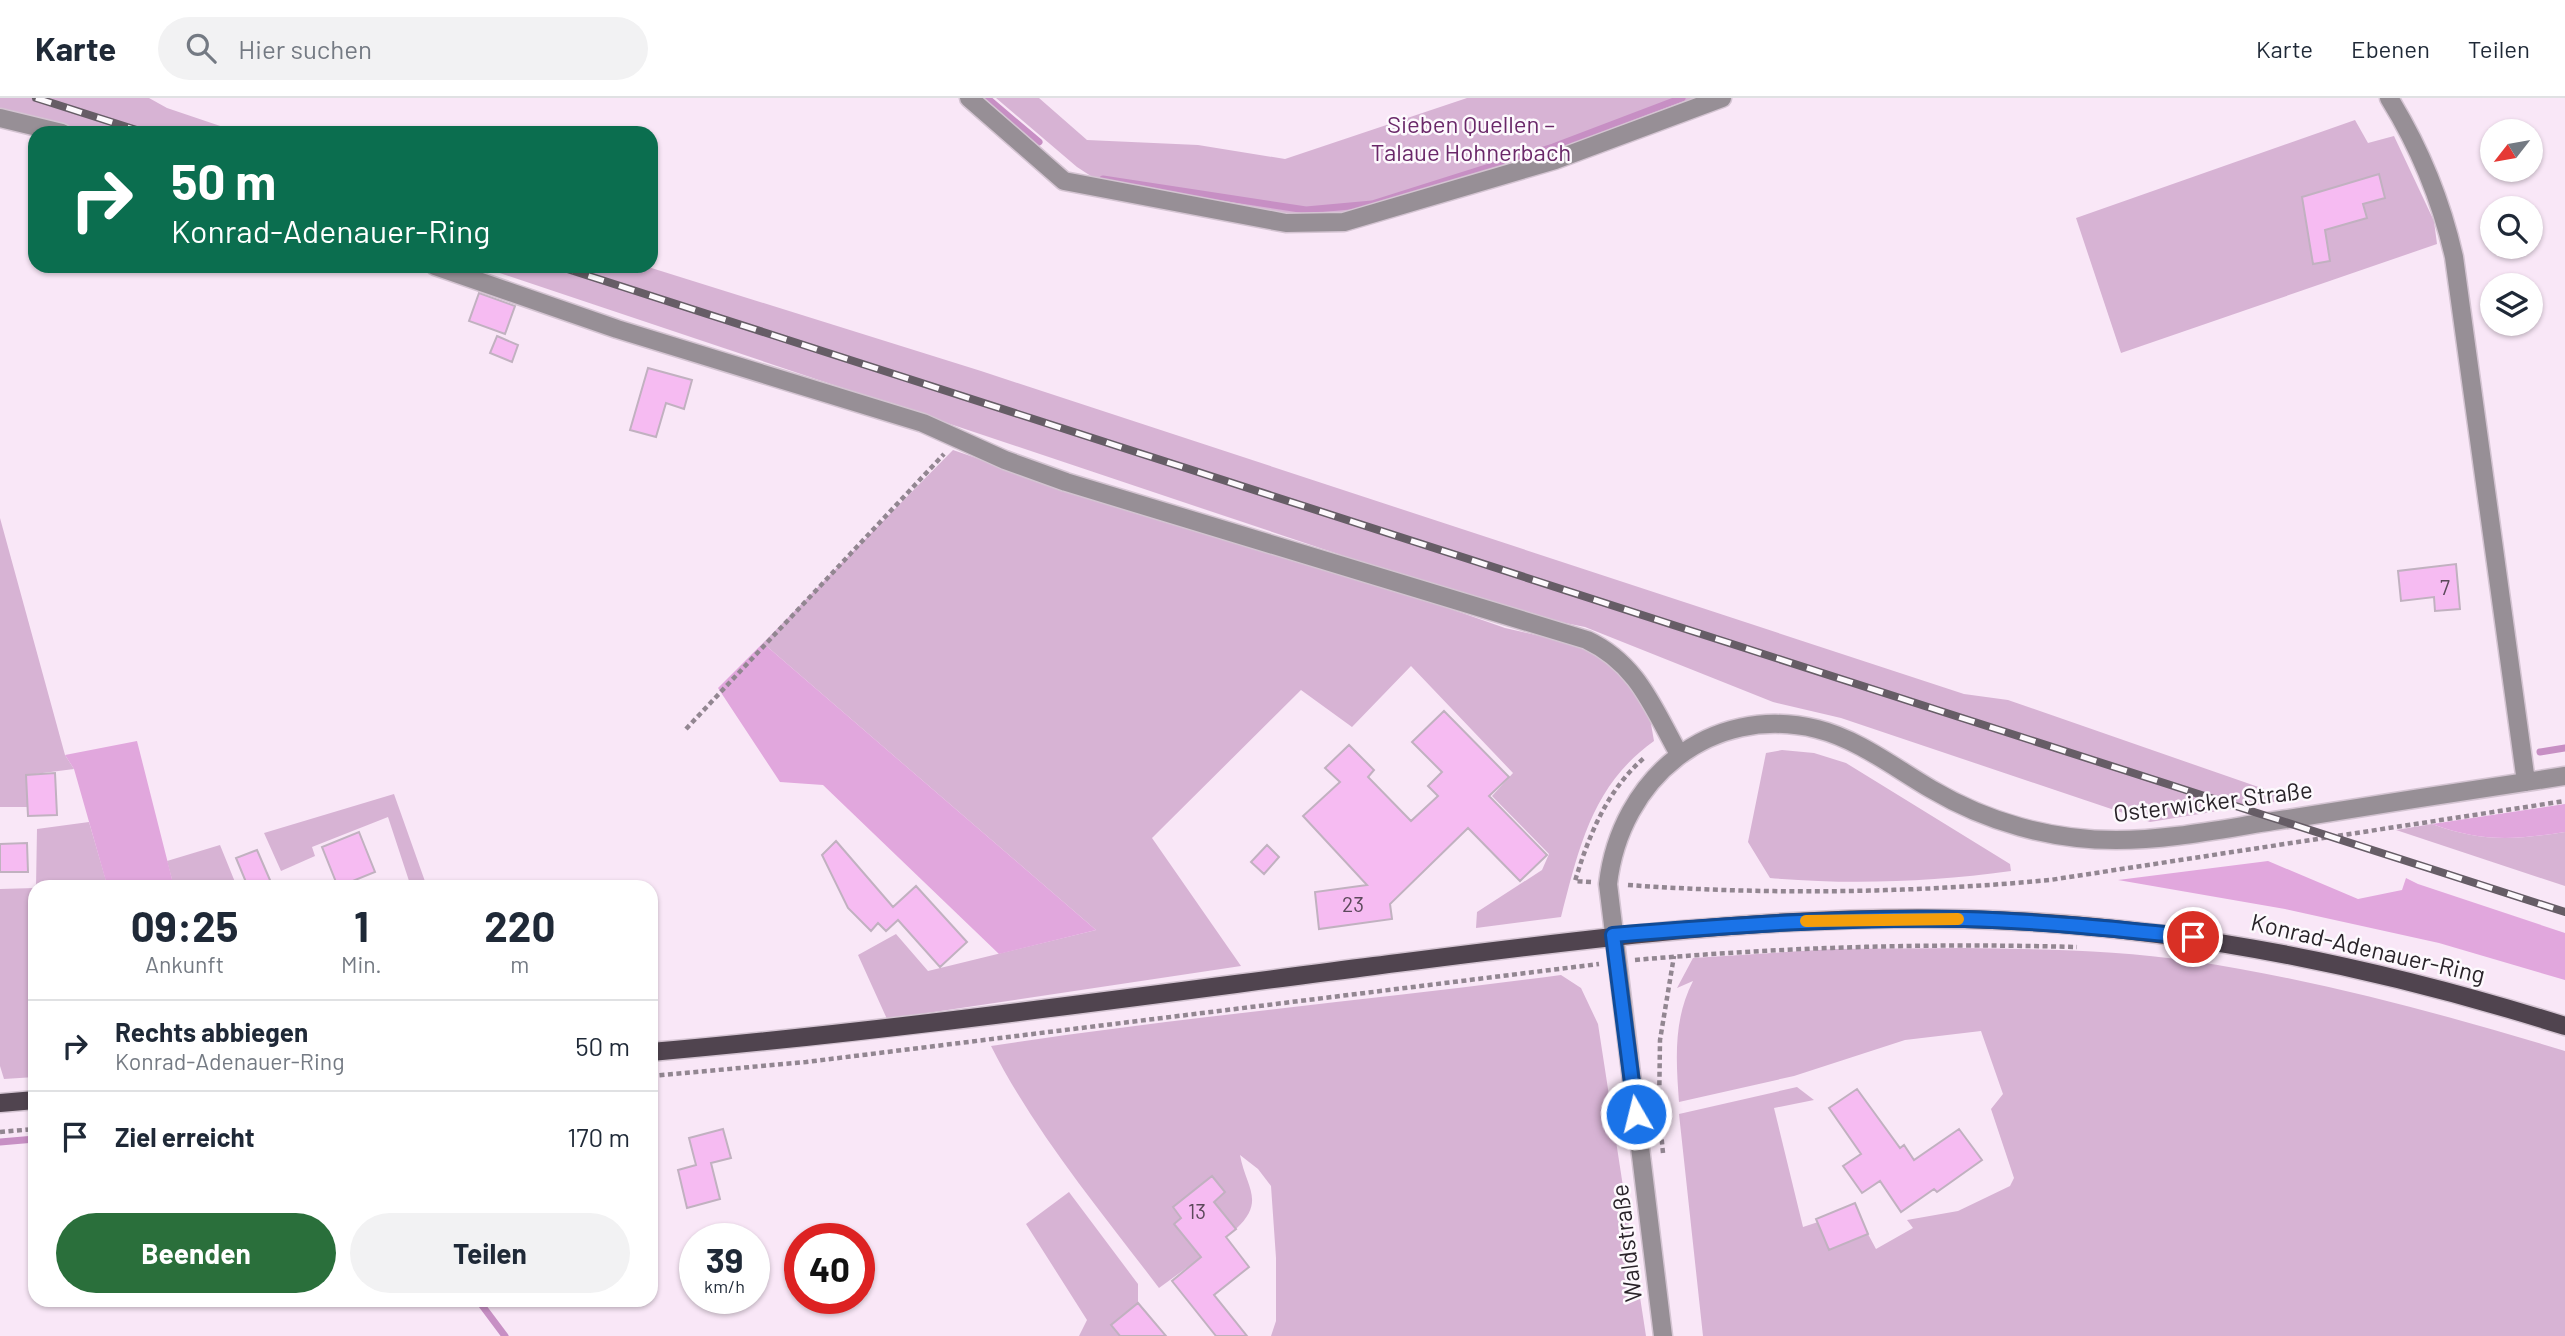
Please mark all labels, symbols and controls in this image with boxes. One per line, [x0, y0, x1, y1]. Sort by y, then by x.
search box [158, 17, 648, 80]
text: Karte [35, 28, 116, 68]
icon: search [182, 29, 220, 67]
text: Hier suchen [238, 33, 372, 64]
text: Karte [2256, 34, 2313, 63]
text: Ebenen [2351, 34, 2430, 63]
text: Teilen [2468, 34, 2530, 63]
park label: Sieben Quellen – Talaue Hohnerbach [1371, 109, 1571, 166]
north arrow [2480, 119, 2543, 182]
map controls [2480, 119, 2543, 336]
text: 50 m [171, 151, 276, 210]
icon: right [56, 154, 147, 245]
button: search [2480, 196, 2543, 259]
text: Konrad-Adenauer-Ring [171, 211, 490, 249]
button: layers [2480, 273, 2543, 336]
house number: 7 [2440, 574, 2450, 599]
street label: Osterwicker Straße [2111, 774, 2314, 827]
house number: 23 [1342, 891, 1364, 916]
text: 09:25 [131, 900, 238, 950]
text: 1 [354, 900, 369, 950]
text: 220 [484, 900, 555, 950]
street label: Konrad-Adenauer-Ring [2248, 906, 2488, 989]
pin [2163, 907, 2223, 967]
icon: arrive [2174, 918, 2212, 956]
text: Ankunft [145, 950, 224, 978]
text: Min. [341, 950, 382, 978]
text: m [510, 950, 529, 978]
text: Rechts abbiegen [115, 1016, 308, 1047]
icon: right [56, 1027, 94, 1065]
text: 50 m [575, 1030, 630, 1061]
text: Konrad-Adenauer-Ring [115, 1047, 345, 1075]
position arrow [1599, 1077, 1673, 1151]
icon: arrive [56, 1118, 94, 1156]
text: Ziel erreicht [115, 1121, 255, 1152]
text: 170 m [567, 1121, 630, 1152]
street label: Waldstraße [1604, 1183, 1647, 1304]
house number: 13 [1188, 1198, 1206, 1223]
button: Beenden [56, 1213, 336, 1293]
button: Teilen [350, 1213, 630, 1293]
speed limit sign: 40 [784, 1223, 875, 1314]
text: 39 [706, 1238, 743, 1280]
text: km/h [704, 1275, 745, 1297]

